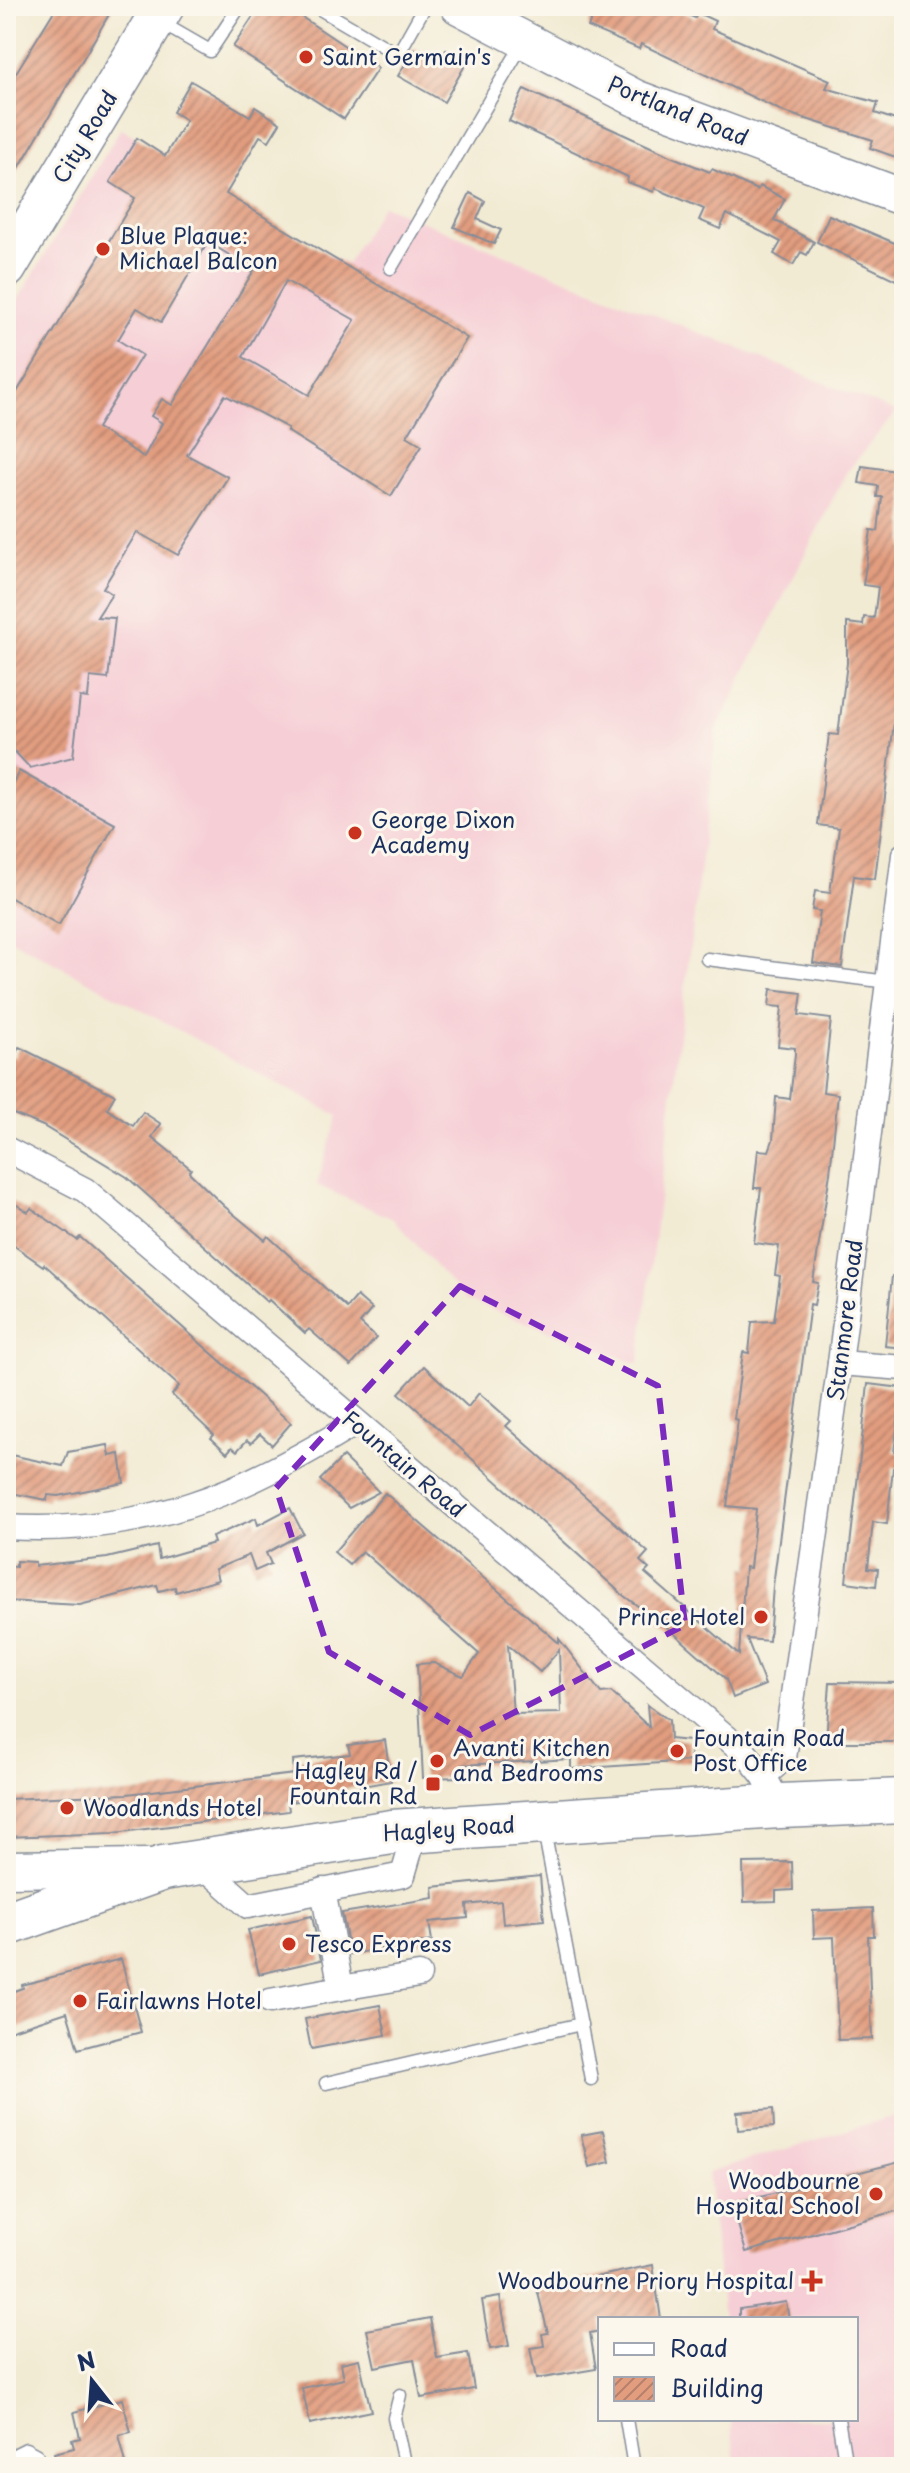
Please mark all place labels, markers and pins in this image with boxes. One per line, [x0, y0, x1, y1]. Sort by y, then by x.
place label: Saint Germain's [322, 39, 491, 72]
marker: Saint Germain's [297, 48, 315, 66]
place label: Blue Plaque: Michael Balcon [119, 218, 278, 276]
marker: Blue Plaque: Michael Balcon [94, 240, 112, 258]
place label: George Dixon Academy [371, 802, 515, 860]
marker: George Dixon Academy [346, 824, 364, 842]
place label: Prince Hotel [617, 1599, 745, 1632]
marker: Prince Hotel [752, 1608, 770, 1626]
place label: Fountain Road Post Office [693, 1720, 845, 1778]
place label: Avanti Kitchen and Bedrooms [453, 1730, 610, 1788]
marker: Fountain Road Post Office [668, 1742, 686, 1760]
marker: Avanti Kitchen and Bedrooms [428, 1752, 446, 1770]
place label: Hagley Rd / Fountain Rd [289, 1753, 417, 1811]
marker: Hagley Rd / Fountain Rd [424, 1775, 442, 1793]
place label: Woodlands Hotel [83, 1790, 262, 1823]
marker: Woodlands Hotel [58, 1799, 76, 1817]
place label: Tesco Express [305, 1926, 452, 1959]
marker: Tesco Express [280, 1935, 298, 1953]
place label: Fairlawns Hotel [96, 1983, 262, 2016]
marker: Fairlawns Hotel [71, 1992, 89, 2010]
place label: Woodbourne Hospital School [696, 2163, 860, 2221]
marker: Woodbourne Hospital School [867, 2185, 885, 2203]
place label: Woodbourne Priory Hospital [497, 2263, 794, 2296]
marker: Woodbourne Priory Hospital [801, 2270, 823, 2292]

